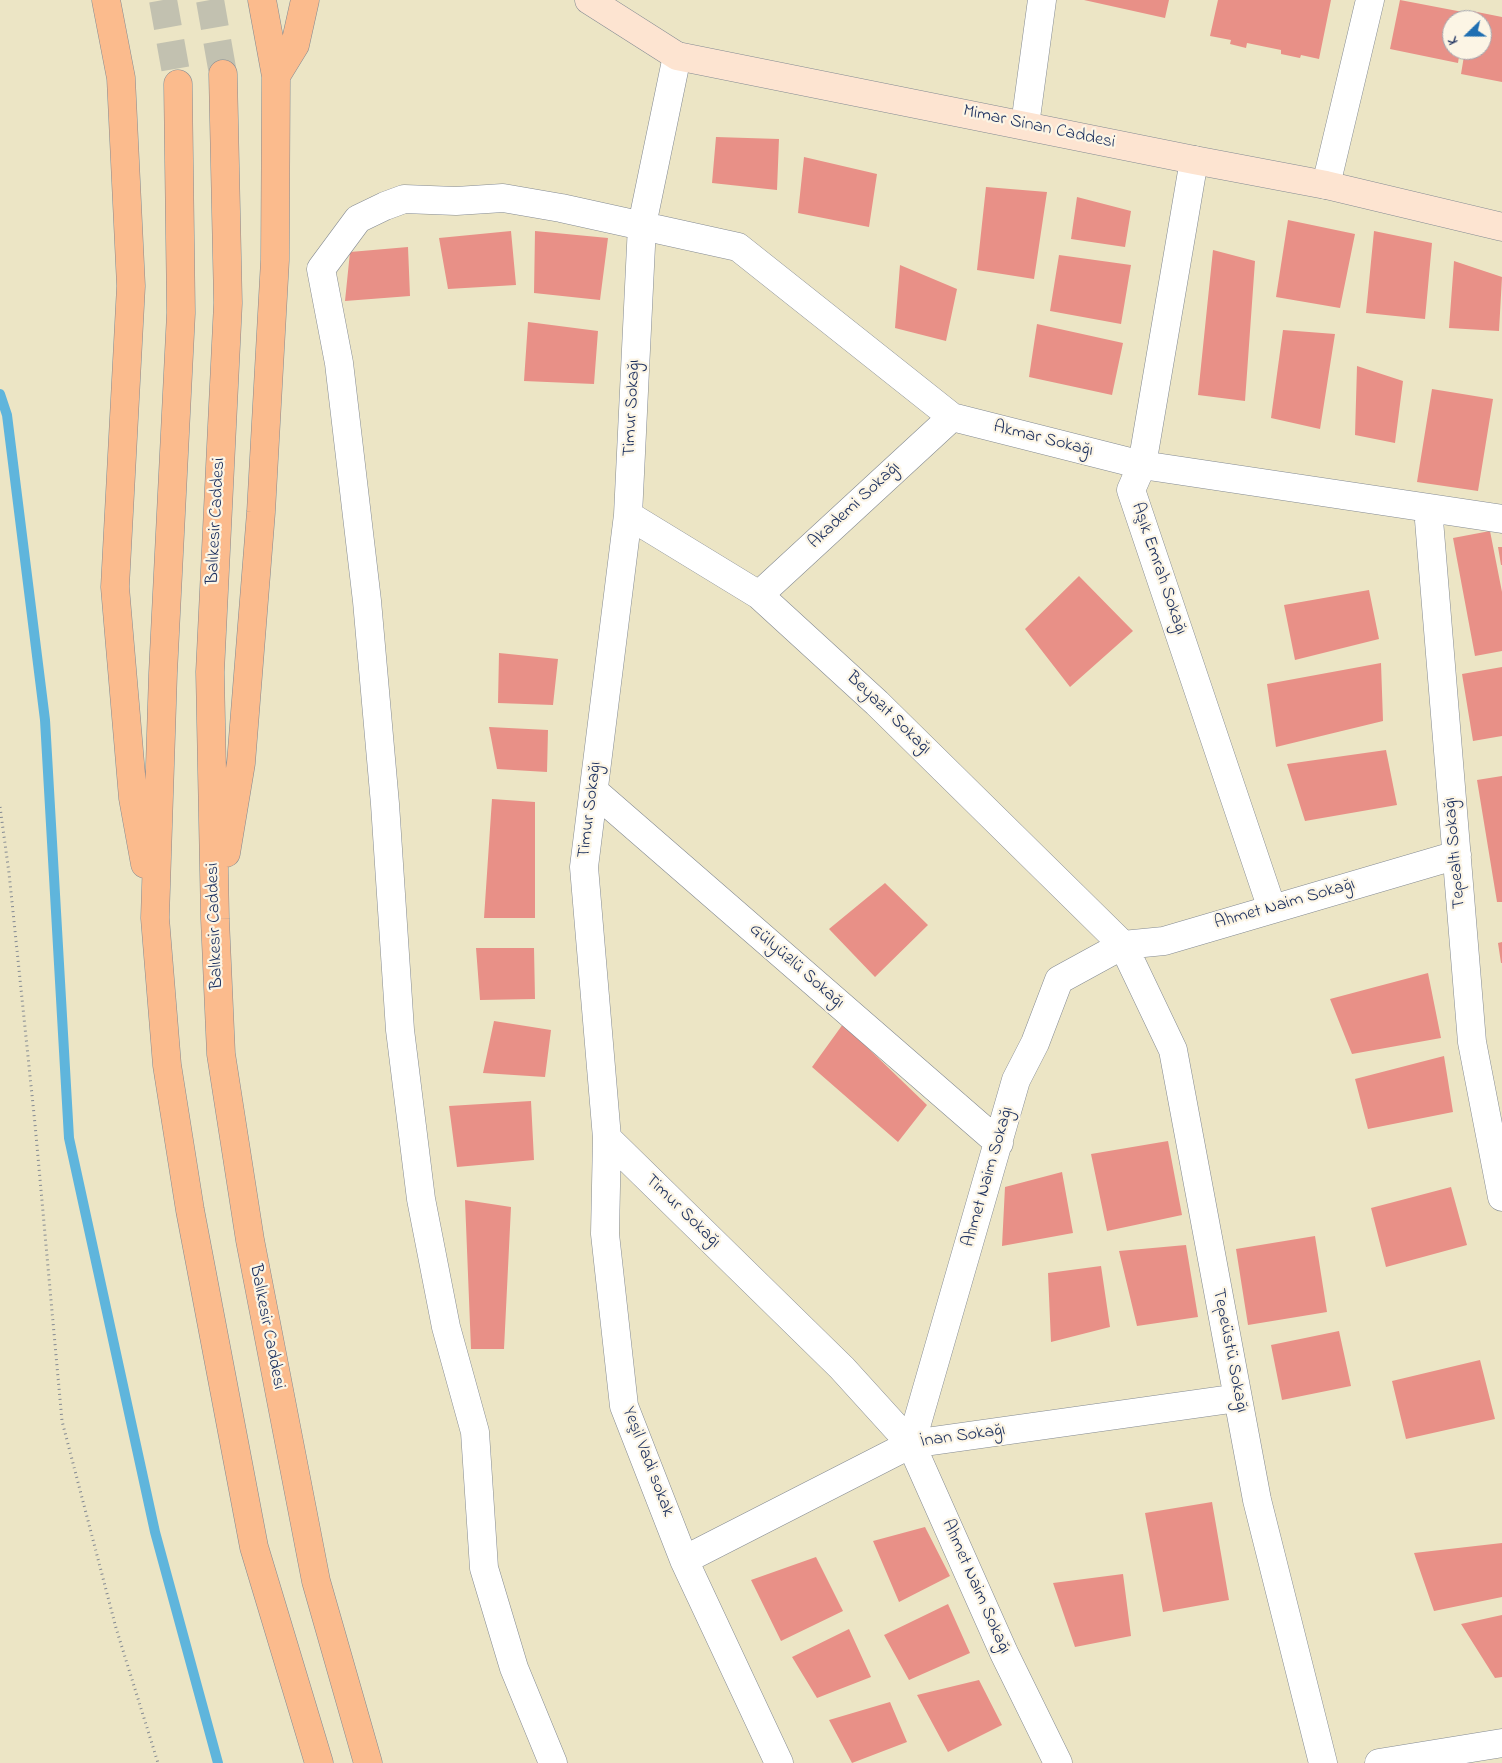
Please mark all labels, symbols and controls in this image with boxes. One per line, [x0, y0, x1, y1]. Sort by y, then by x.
north arrow [1442, 10, 1492, 60]
text: K [1443, 33, 1465, 48]
street label: Mimar Sinan Caddesi [961, 101, 1117, 155]
street label: Timur Sokağı [620, 359, 646, 457]
street label: Akmar Sokağı [991, 417, 1095, 463]
street label: Balıkesir Caddesi [203, 457, 231, 585]
street label: Akademi Sokağı [805, 458, 905, 554]
street label: Aşık Emrah Sokağı [1125, 500, 1191, 638]
street label: Beyazıt Sokağı [841, 668, 935, 760]
street label: Timur Sokağı [574, 760, 608, 860]
street label: Tepealtı Sokağı [1440, 796, 1472, 910]
street label: Balıkesir Caddesi [203, 862, 229, 990]
street label: Ahmet Naim Sokağı [1212, 875, 1358, 935]
street label: Gülyüzlü Sokağı [744, 920, 848, 1014]
street label: Ahmet Naim Sokağı [959, 1104, 1019, 1250]
street label: Timur Sokağı [640, 1170, 724, 1254]
street label: Balıkesir Caddesi [243, 1263, 289, 1391]
street label: Tepeüstü Sokağı [1206, 1287, 1252, 1415]
street label: Yeşil Vadi sokak [616, 1404, 678, 1520]
street label: İnan Sokağı [919, 1420, 1007, 1454]
street label: Ahmet Naim Sokağı [936, 1516, 1014, 1658]

